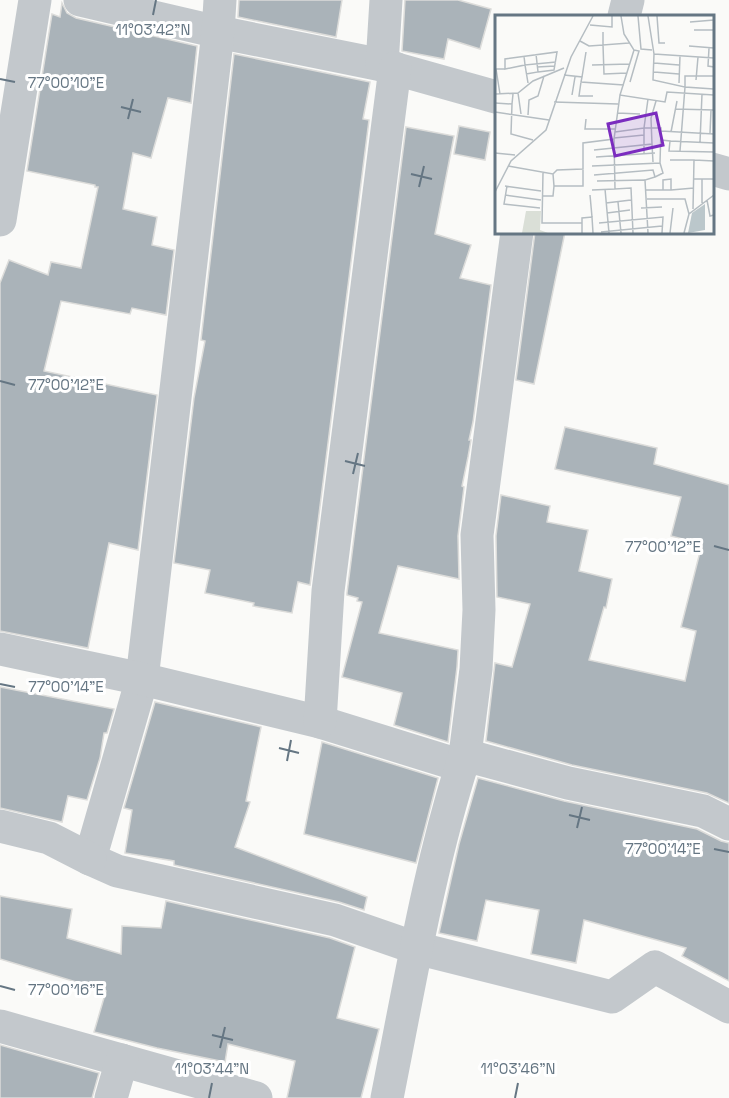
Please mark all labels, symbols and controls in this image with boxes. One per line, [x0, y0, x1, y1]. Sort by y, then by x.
inset map [495, 15, 714, 234]
text: 11°03'42"N [116, 20, 190, 39]
text: 77°00'10"E [28, 73, 104, 92]
text: 77°00'12"E [28, 375, 104, 394]
text: 77°00'12"E [625, 537, 701, 556]
text: 77°00'14"E [28, 677, 104, 696]
text: 77°00'14"E [625, 839, 701, 858]
text: 77°00'16"E [28, 980, 104, 999]
text: 11°03'44"N [175, 1059, 249, 1078]
text: 11°03'46"N [481, 1059, 555, 1078]

